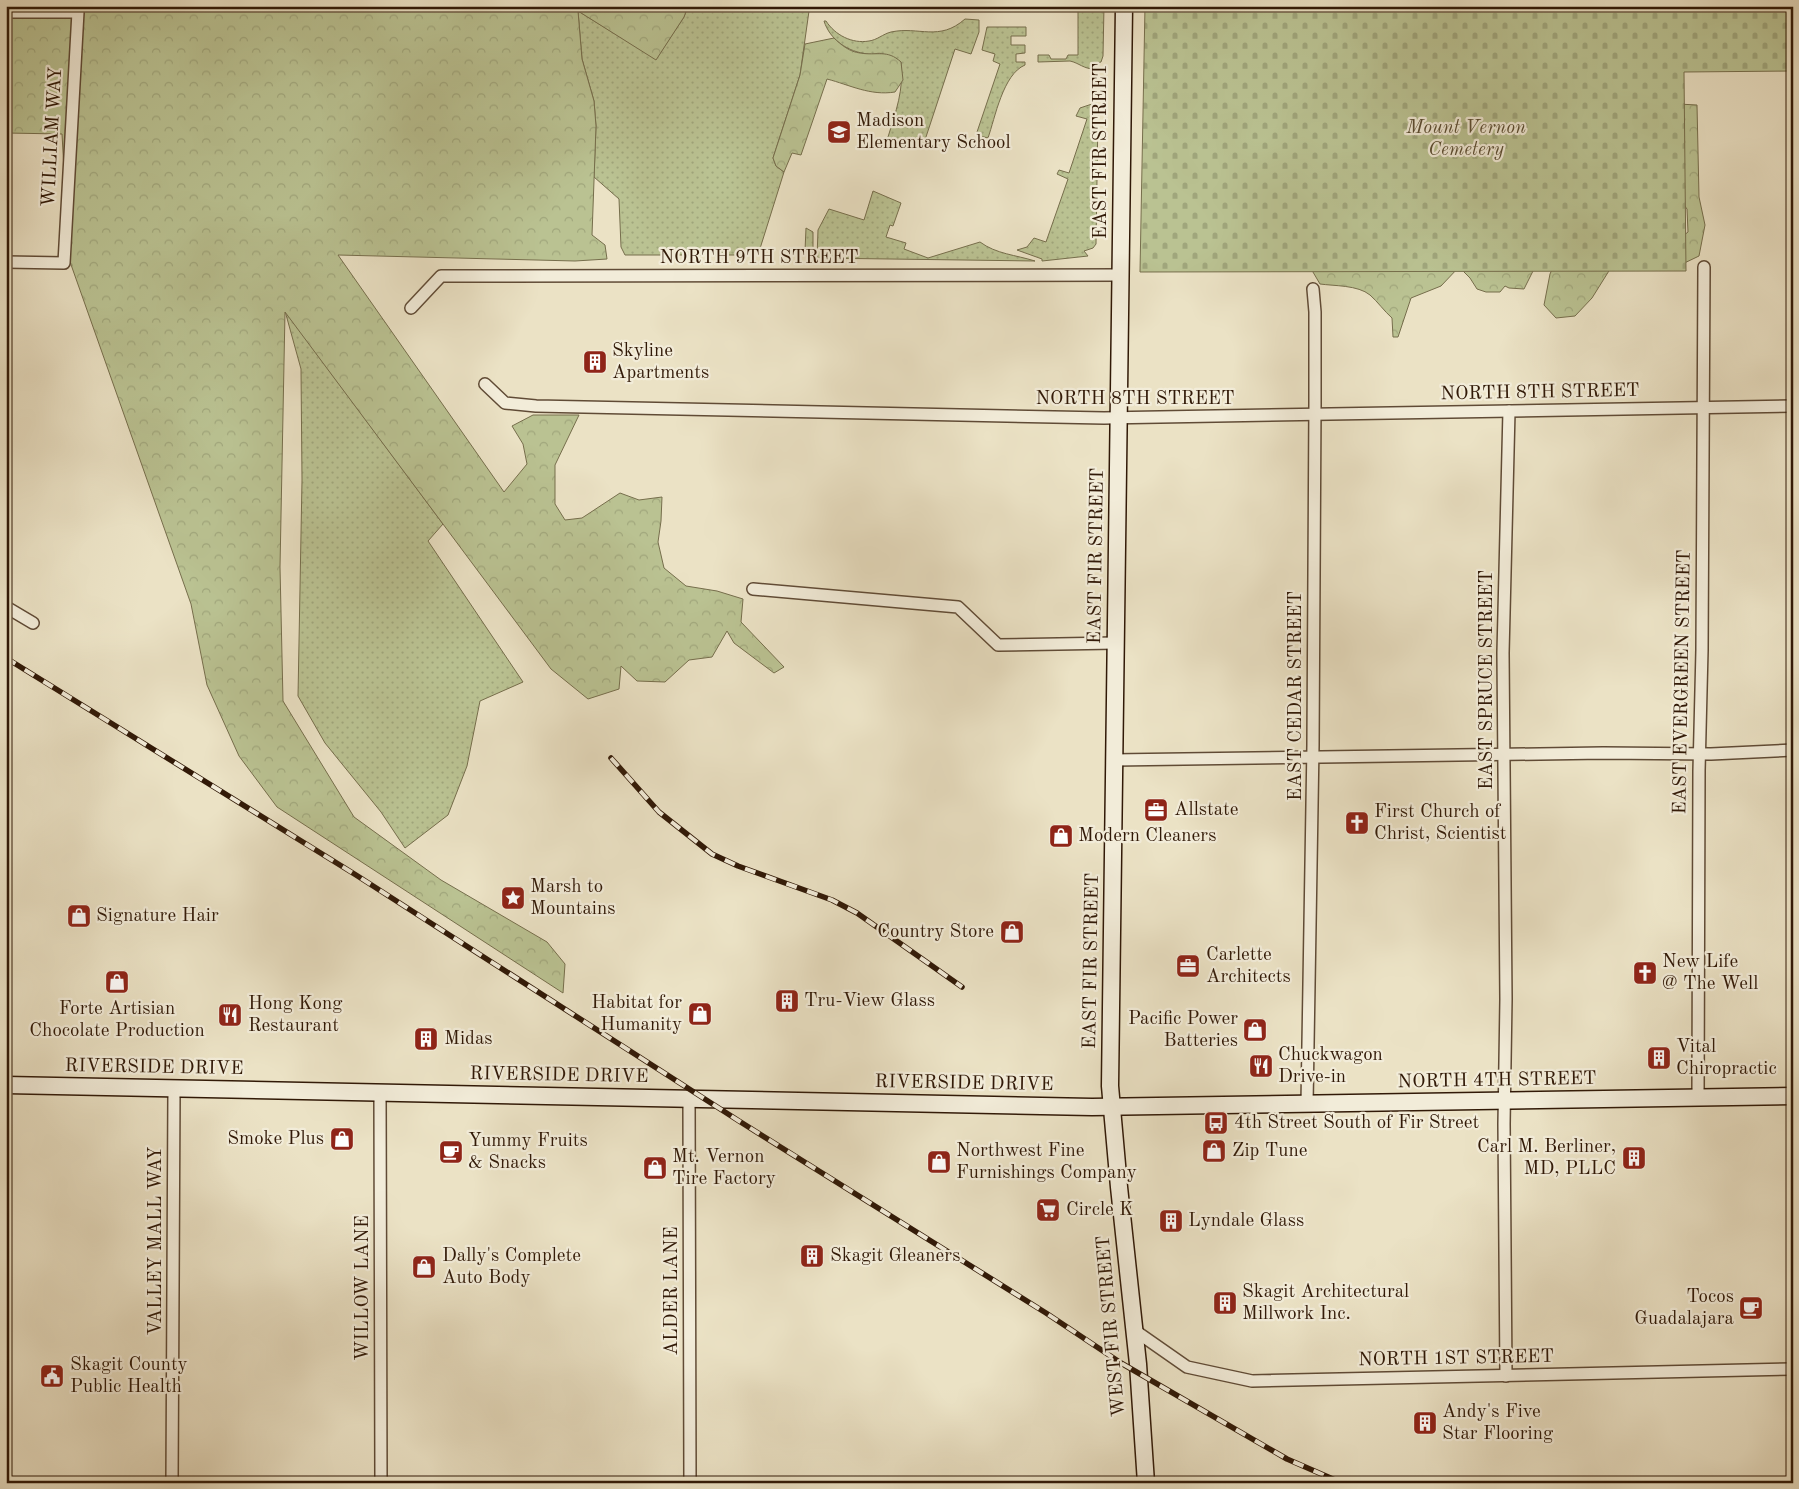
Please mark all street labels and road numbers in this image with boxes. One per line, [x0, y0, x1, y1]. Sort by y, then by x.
street label: EAST FIR STREET [1092, 63, 1111, 239]
street label: WILLIAM WAY [40, 66, 66, 207]
street label: NORTH 9TH STREET [659, 249, 859, 268]
street label: NORTH 8TH STREET [1440, 382, 1640, 404]
street label: NORTH 8TH STREET [1035, 390, 1235, 409]
street label: EAST FIR STREET [1086, 468, 1108, 644]
street label: EAST EVERGREEN STREET [1671, 549, 1695, 815]
street label: EAST SPRUCE STREET [1478, 570, 1497, 790]
street label: EAST CEDAR STREET [1287, 591, 1306, 801]
street label: EAST FIR STREET [1081, 873, 1103, 1049]
street label: RIVERSIDE DRIVE [65, 1057, 243, 1079]
street label: RIVERSIDE DRIVE [470, 1065, 648, 1087]
street label: NORTH 4TH STREET [1397, 1070, 1597, 1092]
street label: RIVERSIDE DRIVE [875, 1073, 1053, 1095]
street label: VALLEY MALL WAY [147, 1146, 166, 1336]
street label: WILLOW LANE [354, 1215, 373, 1361]
street label: ALDER LANE [663, 1226, 682, 1356]
street label: WEST FIR STREET [1095, 1234, 1129, 1418]
street label: NORTH 1ST STREET [1358, 1348, 1554, 1370]

